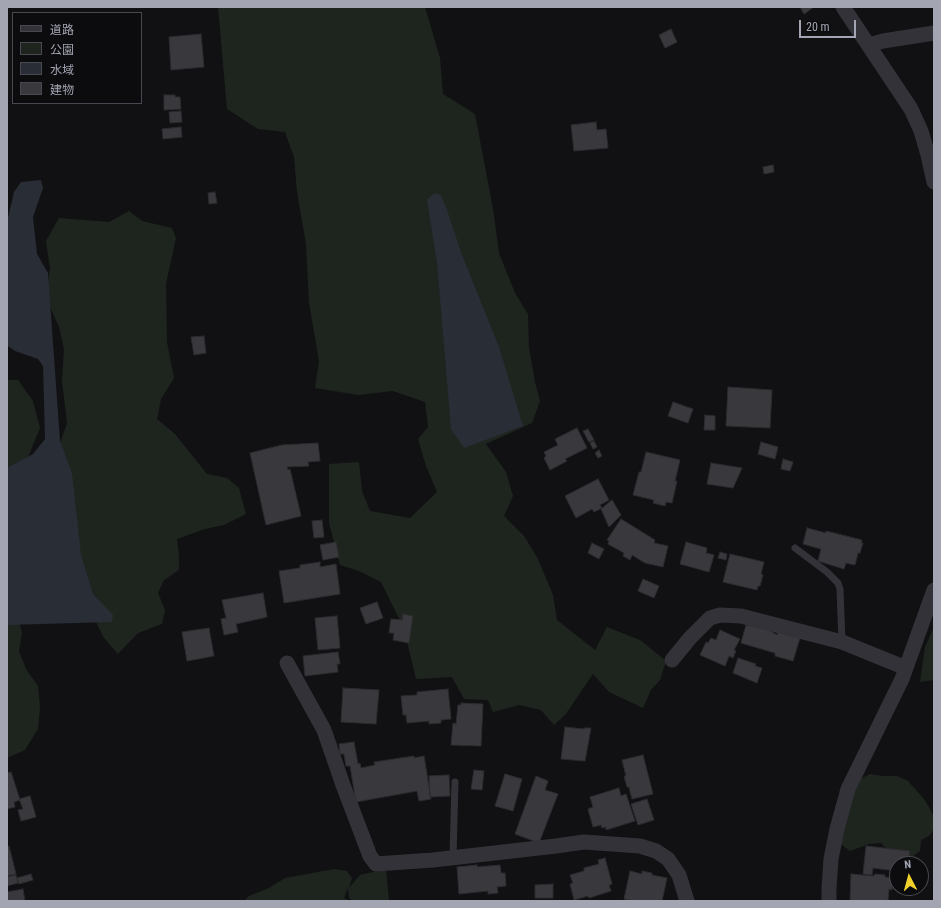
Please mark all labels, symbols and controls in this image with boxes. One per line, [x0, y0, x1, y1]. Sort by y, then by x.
legend [12, 12, 142, 104]
scale bar [801, 12, 858, 38]
text: 20 m [806, 20, 830, 34]
text: 道路 [50, 23, 74, 37]
text: 公園 [50, 43, 74, 57]
text: 水域 [50, 63, 74, 77]
text: 建物 [50, 83, 74, 97]
north arrow [889, 856, 929, 896]
text: N [904, 858, 912, 871]

